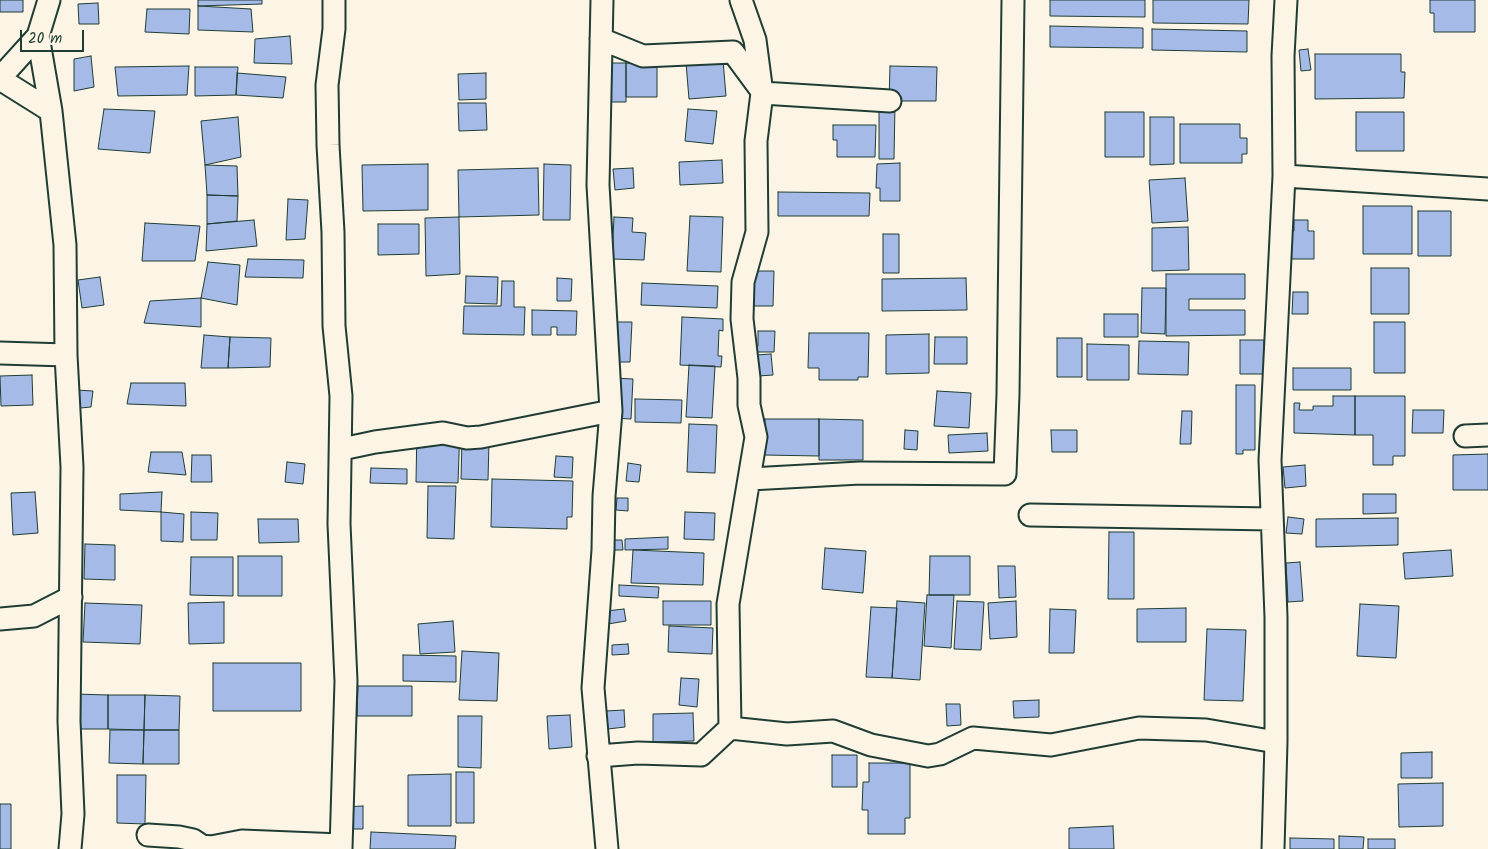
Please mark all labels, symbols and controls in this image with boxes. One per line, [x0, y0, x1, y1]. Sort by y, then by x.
scale bar [22, 20, 86, 52]
text: 20 m [28, 27, 62, 51]

